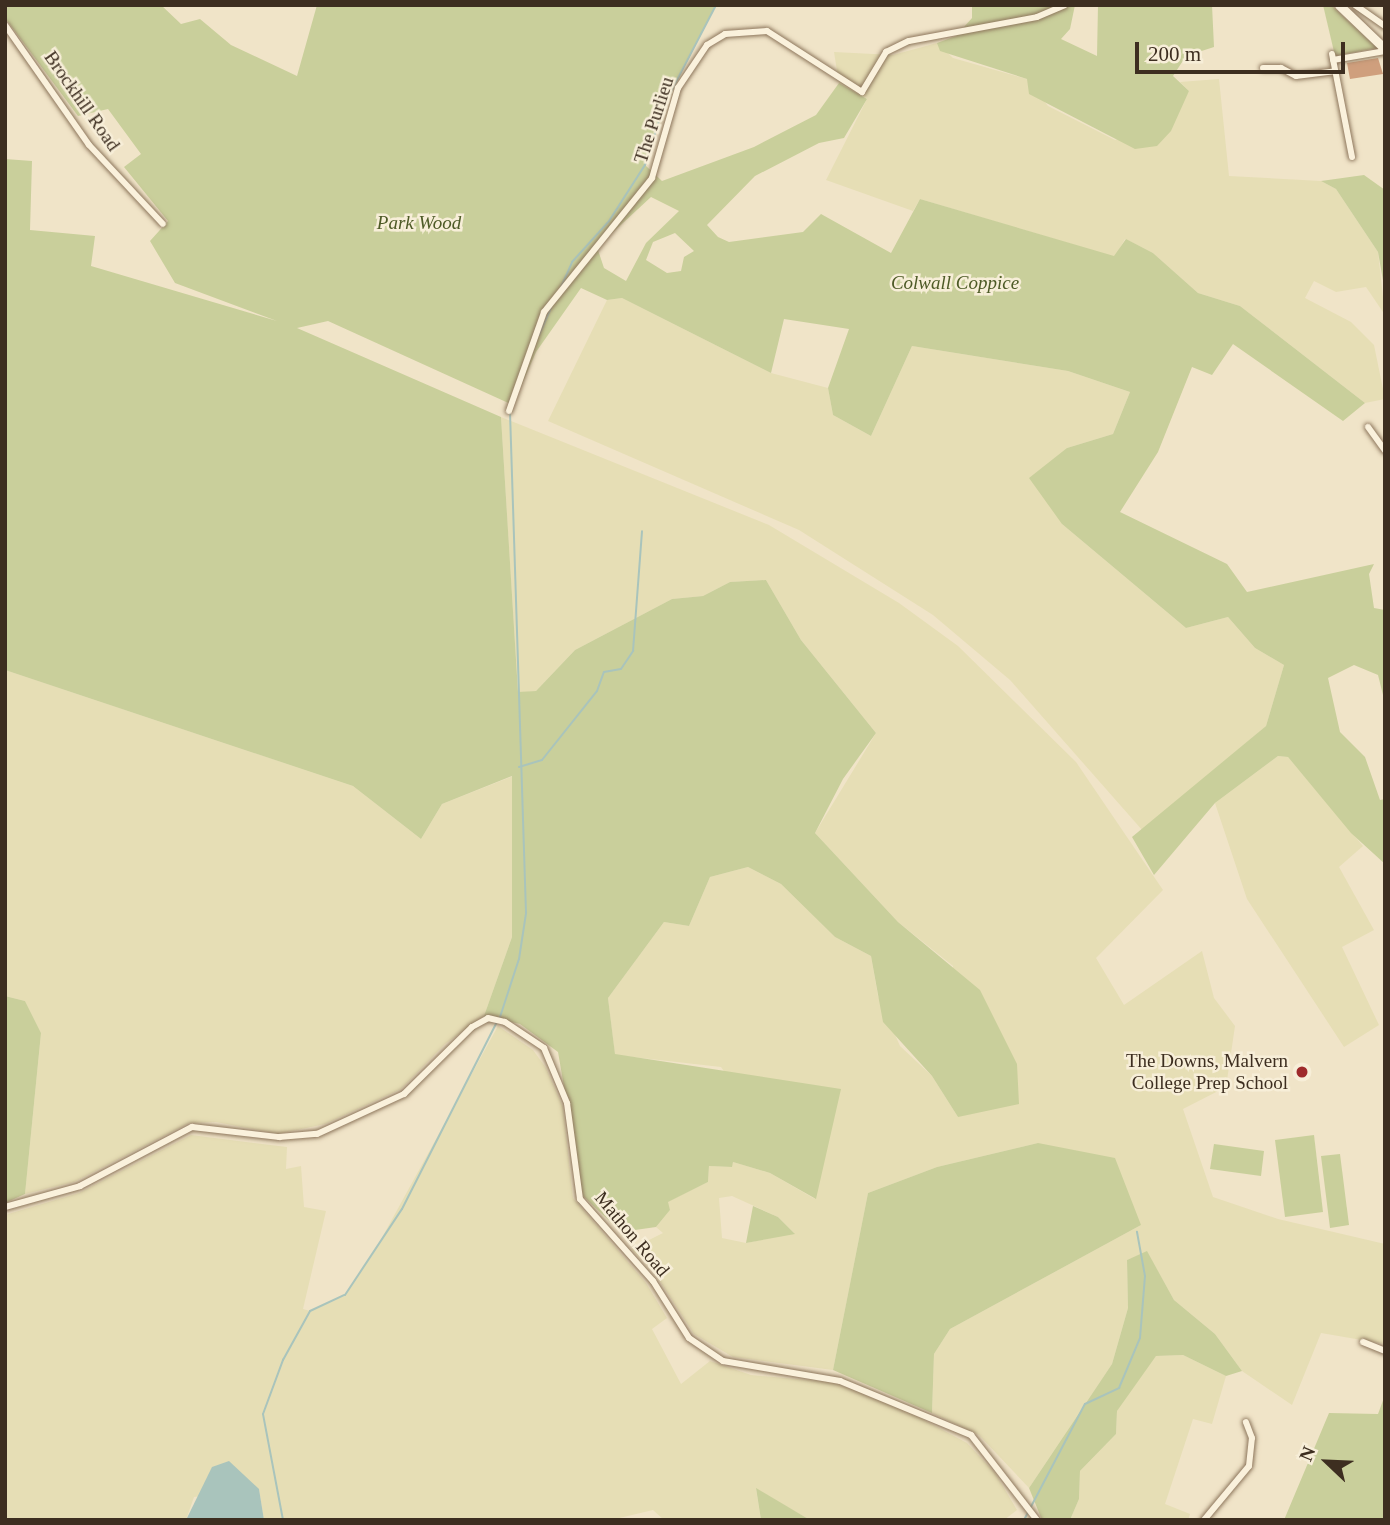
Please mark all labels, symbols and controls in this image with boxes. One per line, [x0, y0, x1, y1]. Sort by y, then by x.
scale bar [1138, 28, 1348, 72]
text: 200 m [1148, 42, 1201, 66]
street label: Brockhill Road [39, 47, 125, 155]
street label: The Purlieu [629, 74, 679, 166]
park label: Park Wood [377, 212, 461, 234]
park label: Colwall Coppice [891, 272, 1019, 294]
place label: The Downs, Malvern College Prep School [1126, 1050, 1288, 1094]
marker: The Downs, Malvern College Prep School [1294, 1064, 1310, 1080]
street label: Mathon Road [590, 1187, 674, 1281]
north arrow [1292, 1427, 1362, 1497]
text: N [1295, 1443, 1320, 1464]

